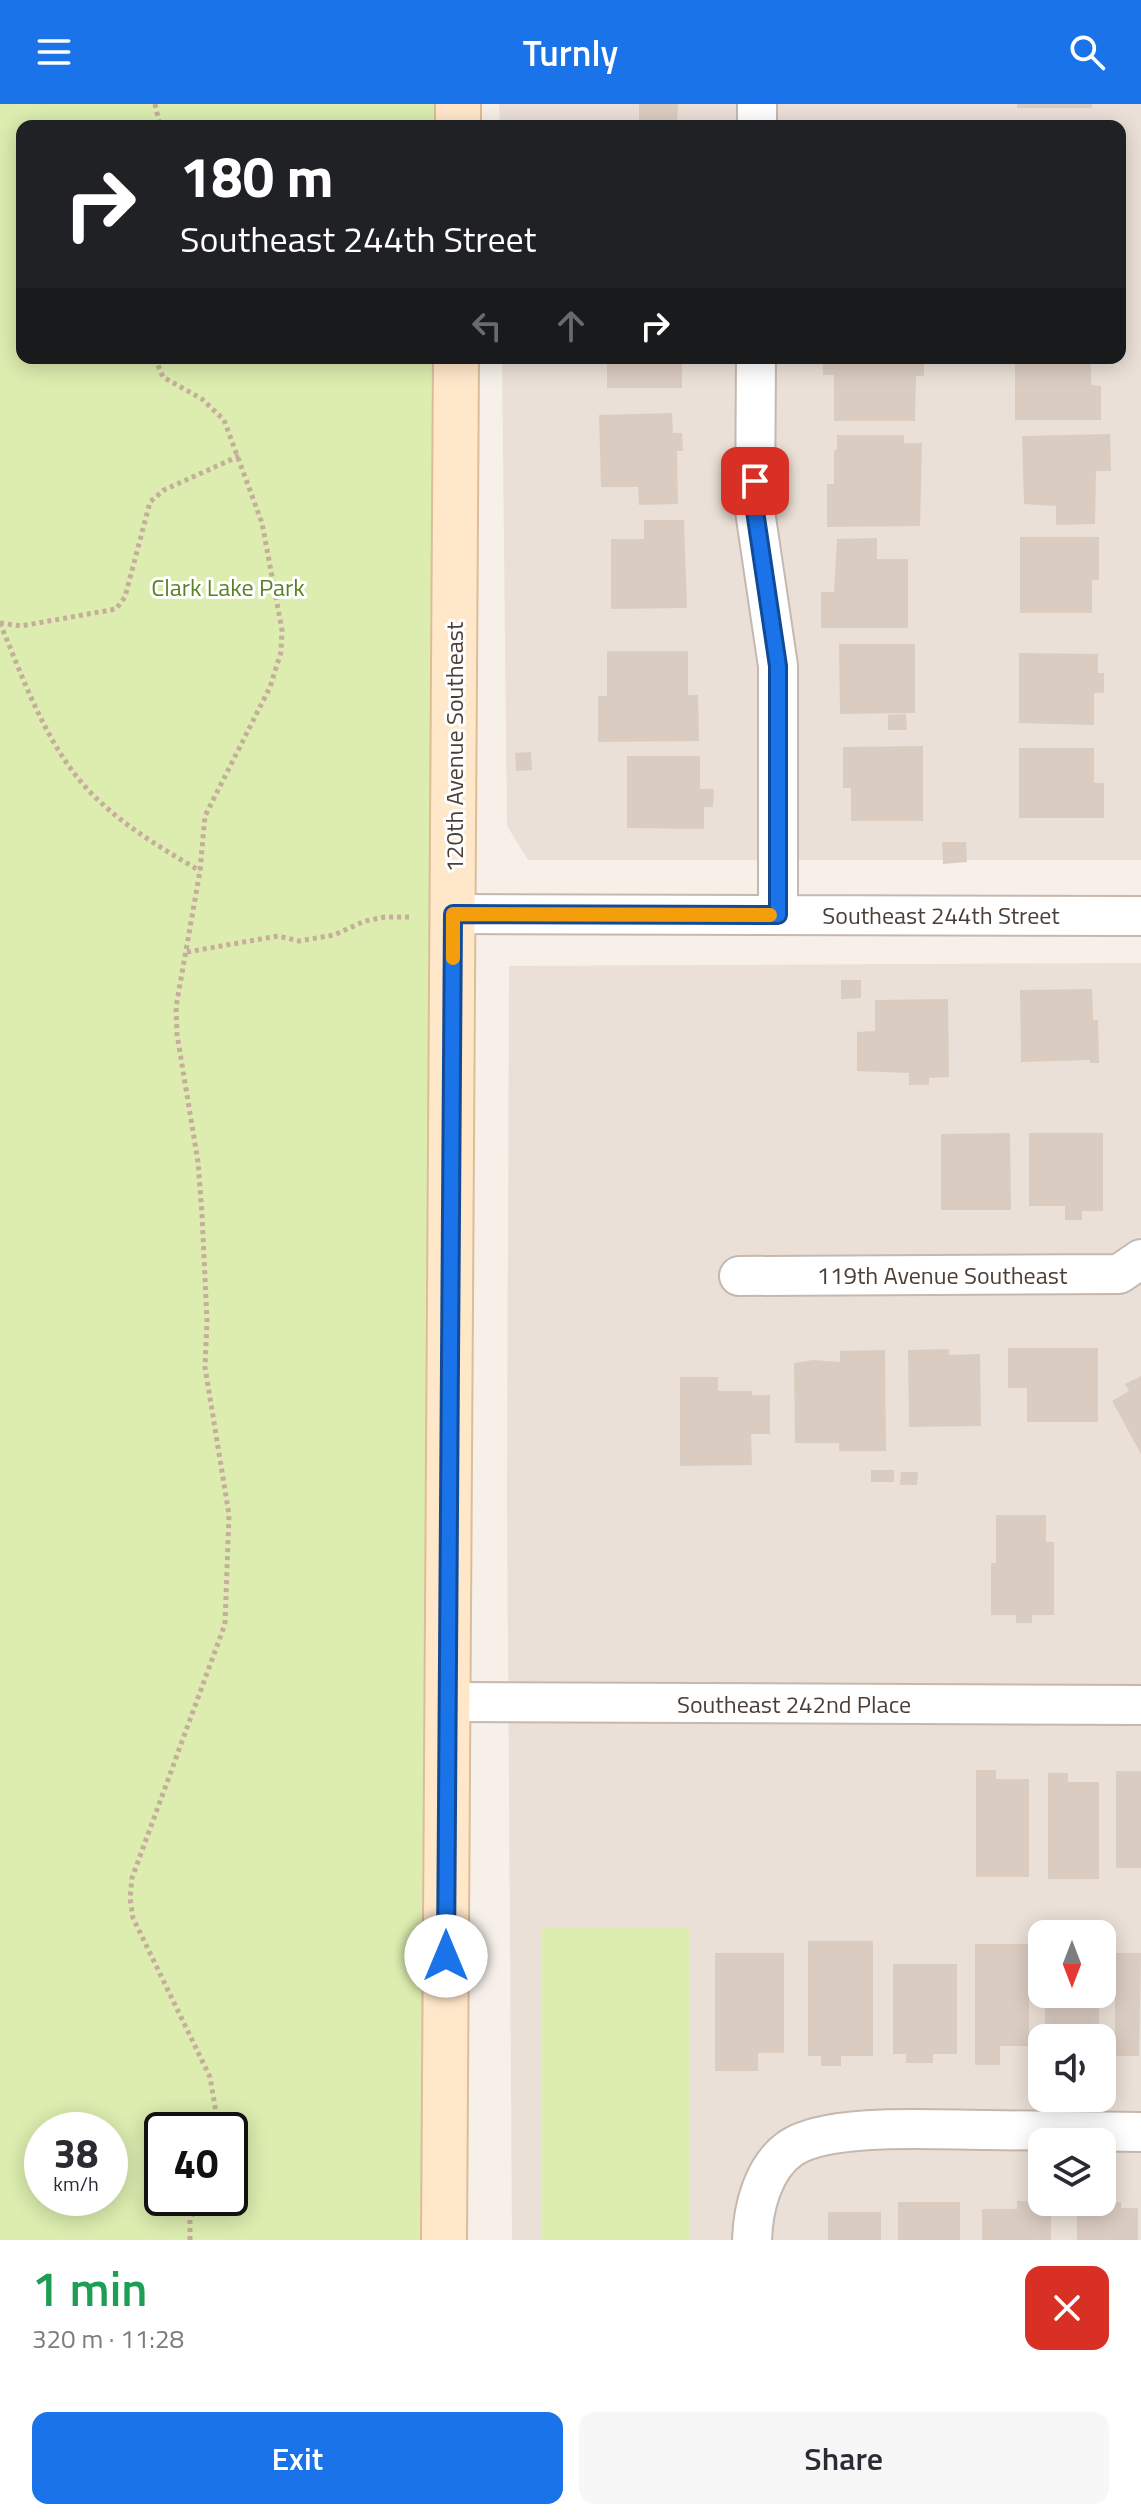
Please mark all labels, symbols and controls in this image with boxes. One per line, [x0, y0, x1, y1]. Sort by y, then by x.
text: Turnly [523, 25, 618, 80]
icon: menu [32, 30, 76, 74]
icon: search [1065, 30, 1109, 74]
text: 180 m [180, 134, 333, 219]
icon: right [48, 152, 152, 256]
text: Southeast 244th Street [180, 211, 536, 266]
icon: left [465, 304, 509, 348]
icon: ahead [549, 304, 593, 348]
icon: right [633, 304, 677, 348]
pin [721, 447, 789, 515]
icon: arrive [733, 459, 777, 503]
park label: Clark Lake Park [151, 569, 305, 605]
street label: 120th Avenue Southeast [436, 621, 472, 872]
street label: Southeast 244th Street [822, 897, 1060, 933]
street label: 119th Avenue Southeast [817, 1257, 1068, 1293]
street label: Southeast 242nd Place [677, 1686, 911, 1722]
position arrow [404, 1914, 488, 1998]
north arrow [1028, 1920, 1116, 2008]
map controls [1028, 1920, 1116, 2216]
button: sound [1028, 2024, 1116, 2112]
speed limit sign: 40 [144, 2112, 248, 2216]
text: 38 [54, 2123, 98, 2184]
button: layers [1028, 2128, 1116, 2216]
text: km/h [53, 2168, 99, 2199]
text: 1 min [32, 2252, 147, 2325]
button: close [1025, 2266, 1109, 2350]
text: 320 m · 11:28 [32, 2319, 184, 2358]
button: Exit [32, 2412, 563, 2504]
button: Share [579, 2412, 1109, 2504]

